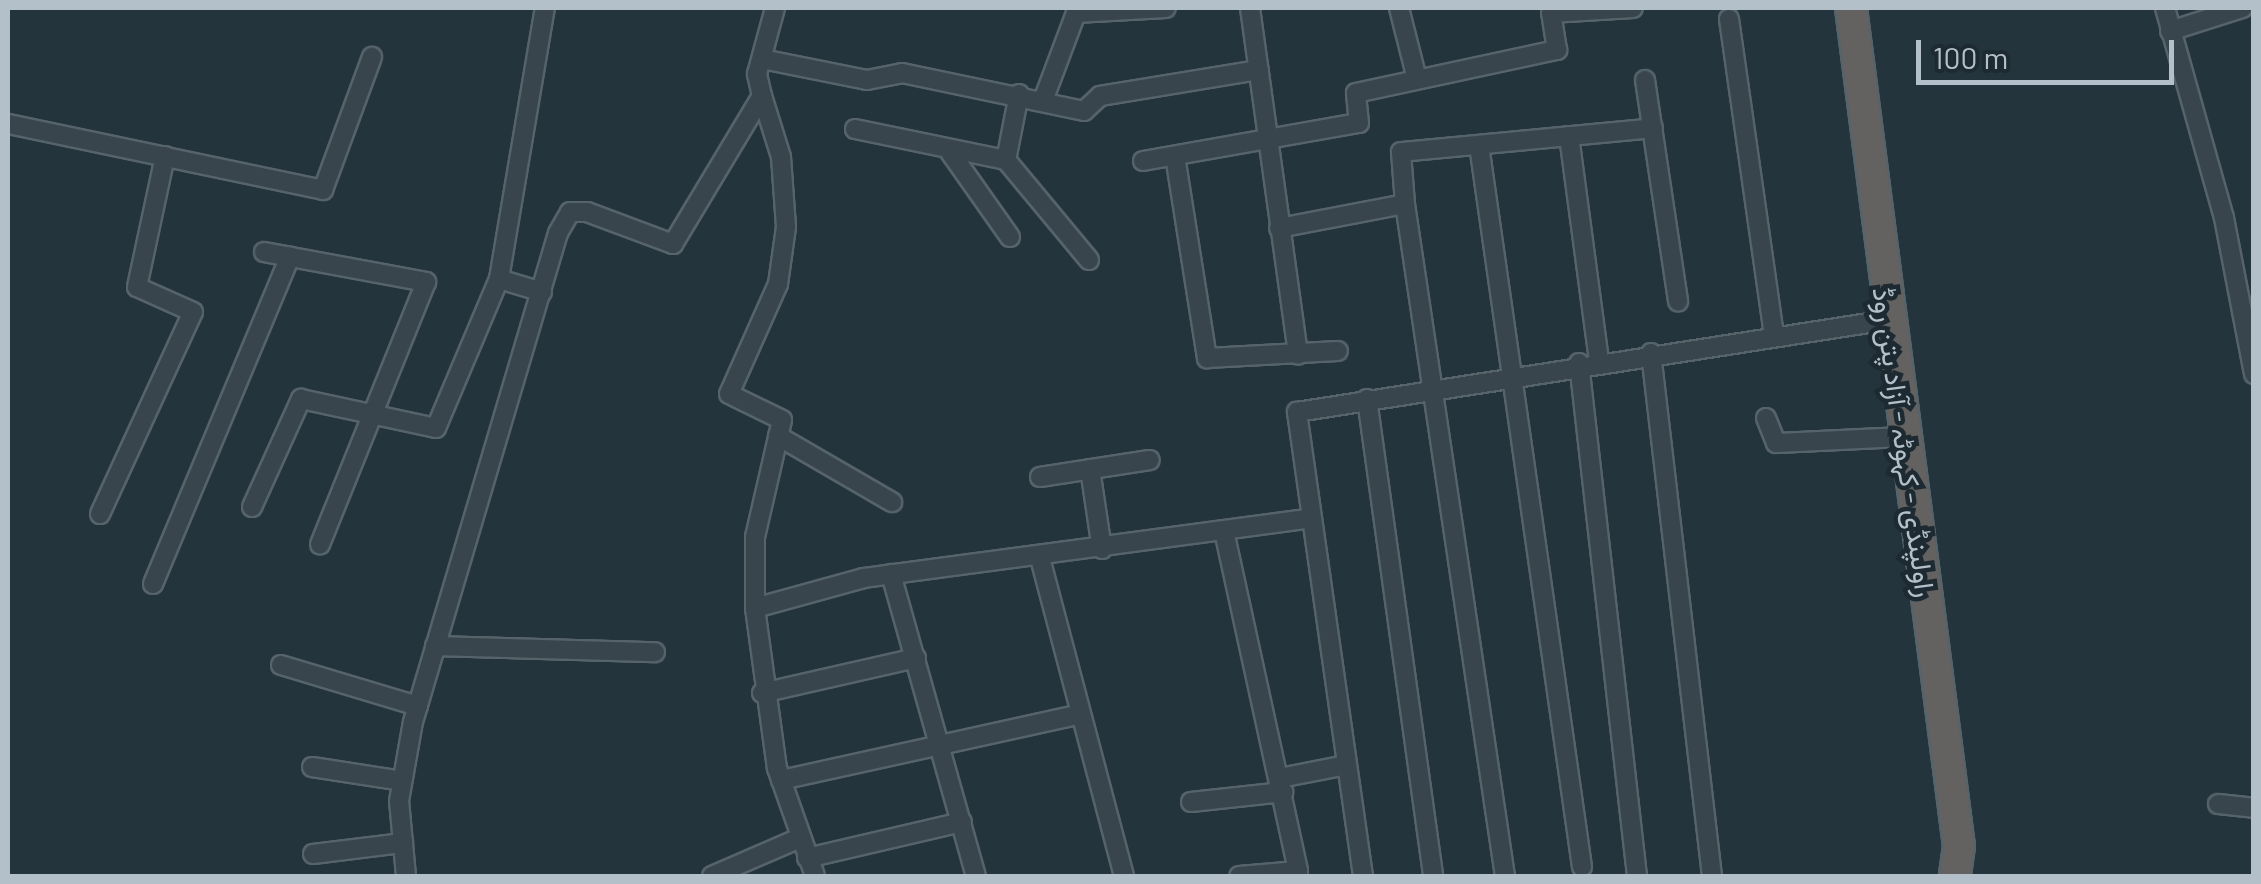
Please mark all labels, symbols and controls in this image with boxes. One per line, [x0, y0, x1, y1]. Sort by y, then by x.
scale bar [1921, 20, 2178, 82]
text: 100 m [1933, 39, 2008, 75]
street label: راولپنڈی - کہوٹہ - آزاد پتن روڈ [1867, 285, 1943, 599]

